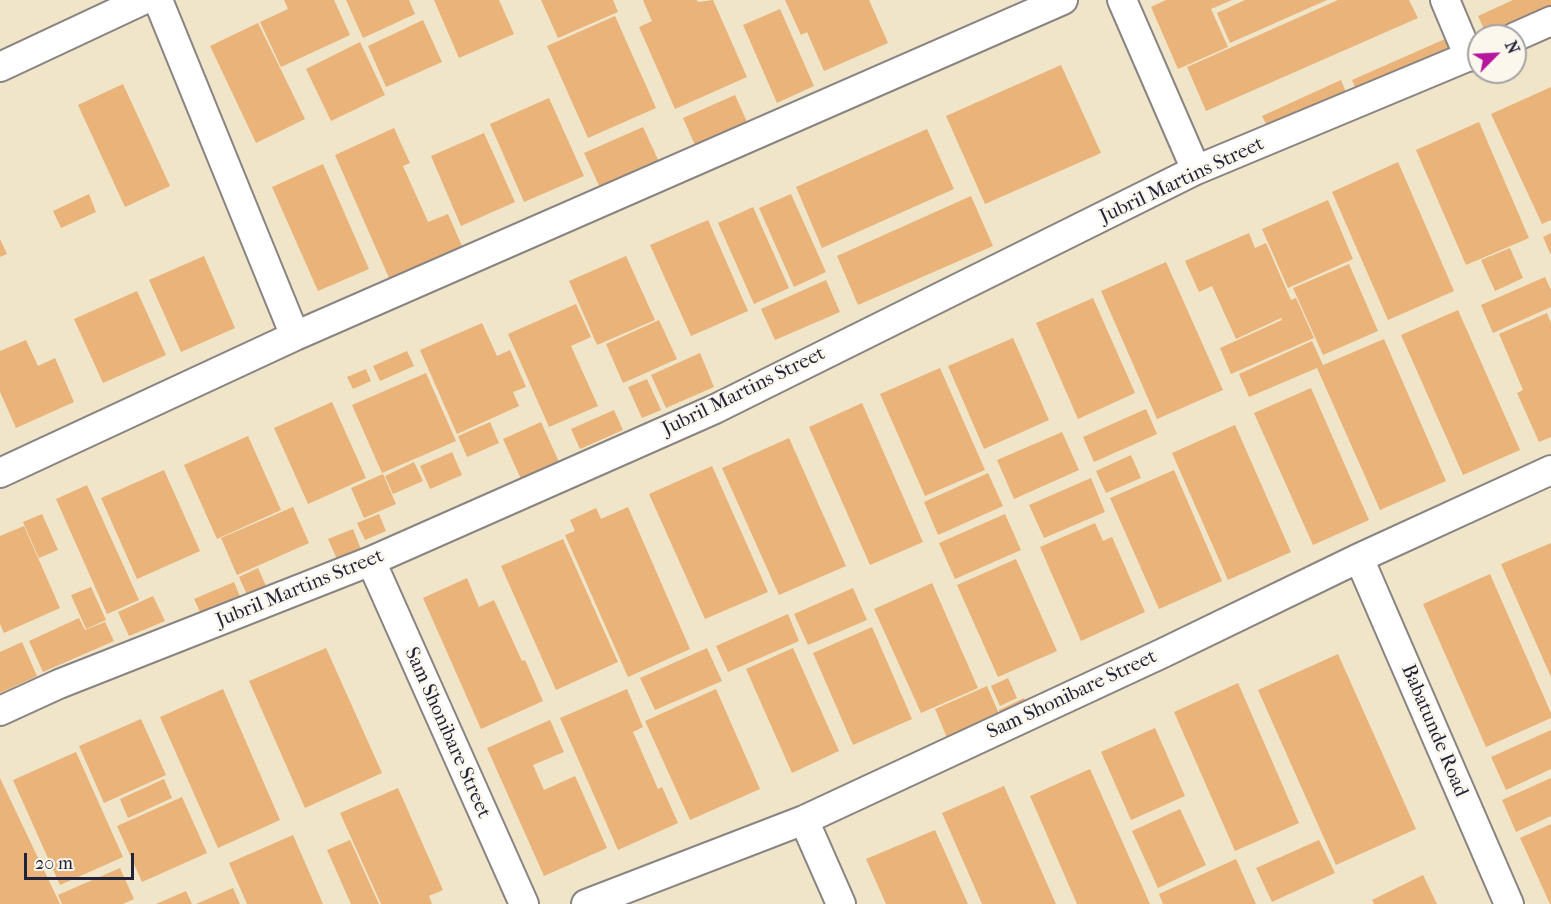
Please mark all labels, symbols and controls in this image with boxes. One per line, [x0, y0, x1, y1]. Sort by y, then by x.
north arrow [1467, 24, 1527, 84]
text: N [1501, 38, 1523, 57]
street label: Jubril Martins Street [1096, 132, 1268, 230]
street label: Jubril Martins Street [659, 342, 829, 442]
street label: Jubril Martins Street [213, 544, 387, 634]
street label: Sam Shonibare Street [399, 644, 495, 822]
street label: Sam Shonibare Street [983, 645, 1161, 745]
street label: Babatunde Road [1395, 661, 1473, 801]
scale bar [27, 841, 136, 879]
text: 20 m [35, 853, 73, 874]

